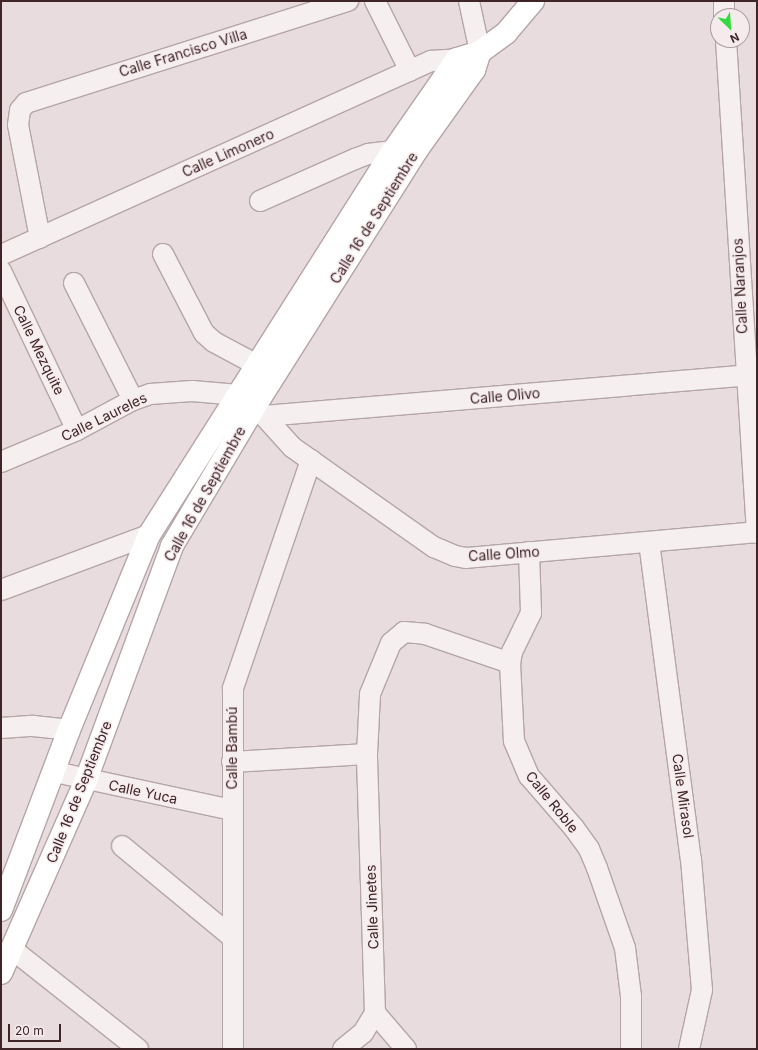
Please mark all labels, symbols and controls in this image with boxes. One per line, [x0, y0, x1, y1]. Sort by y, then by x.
north arrow [710, 8, 750, 48]
street label: Calle Francisco Villa [117, 26, 249, 80]
text: N [728, 30, 741, 46]
street label: Calle Limonero [179, 125, 277, 181]
street label: Calle 16 de Septiembre [327, 149, 421, 287]
street label: Calle Naranjos [729, 238, 751, 334]
street label: Calle Mezquite [10, 302, 68, 398]
street label: Calle Olivo [469, 385, 541, 407]
street label: Calle Laureles [58, 389, 150, 445]
street label: Calle 16 de Septiembre [161, 424, 249, 564]
street label: Calle Olmo [468, 543, 540, 565]
street label: Calle Bambú [224, 706, 240, 790]
street label: Calle 16 de Septiembre [43, 718, 115, 866]
street label: Calle Mirasol [669, 753, 697, 839]
street label: Calle Roble [522, 768, 582, 836]
street label: Calle Yuca [107, 776, 179, 808]
street label: Calle Jinetes [362, 864, 382, 950]
scale bar [10, 1016, 63, 1042]
text: 20 m [15, 1023, 44, 1038]

